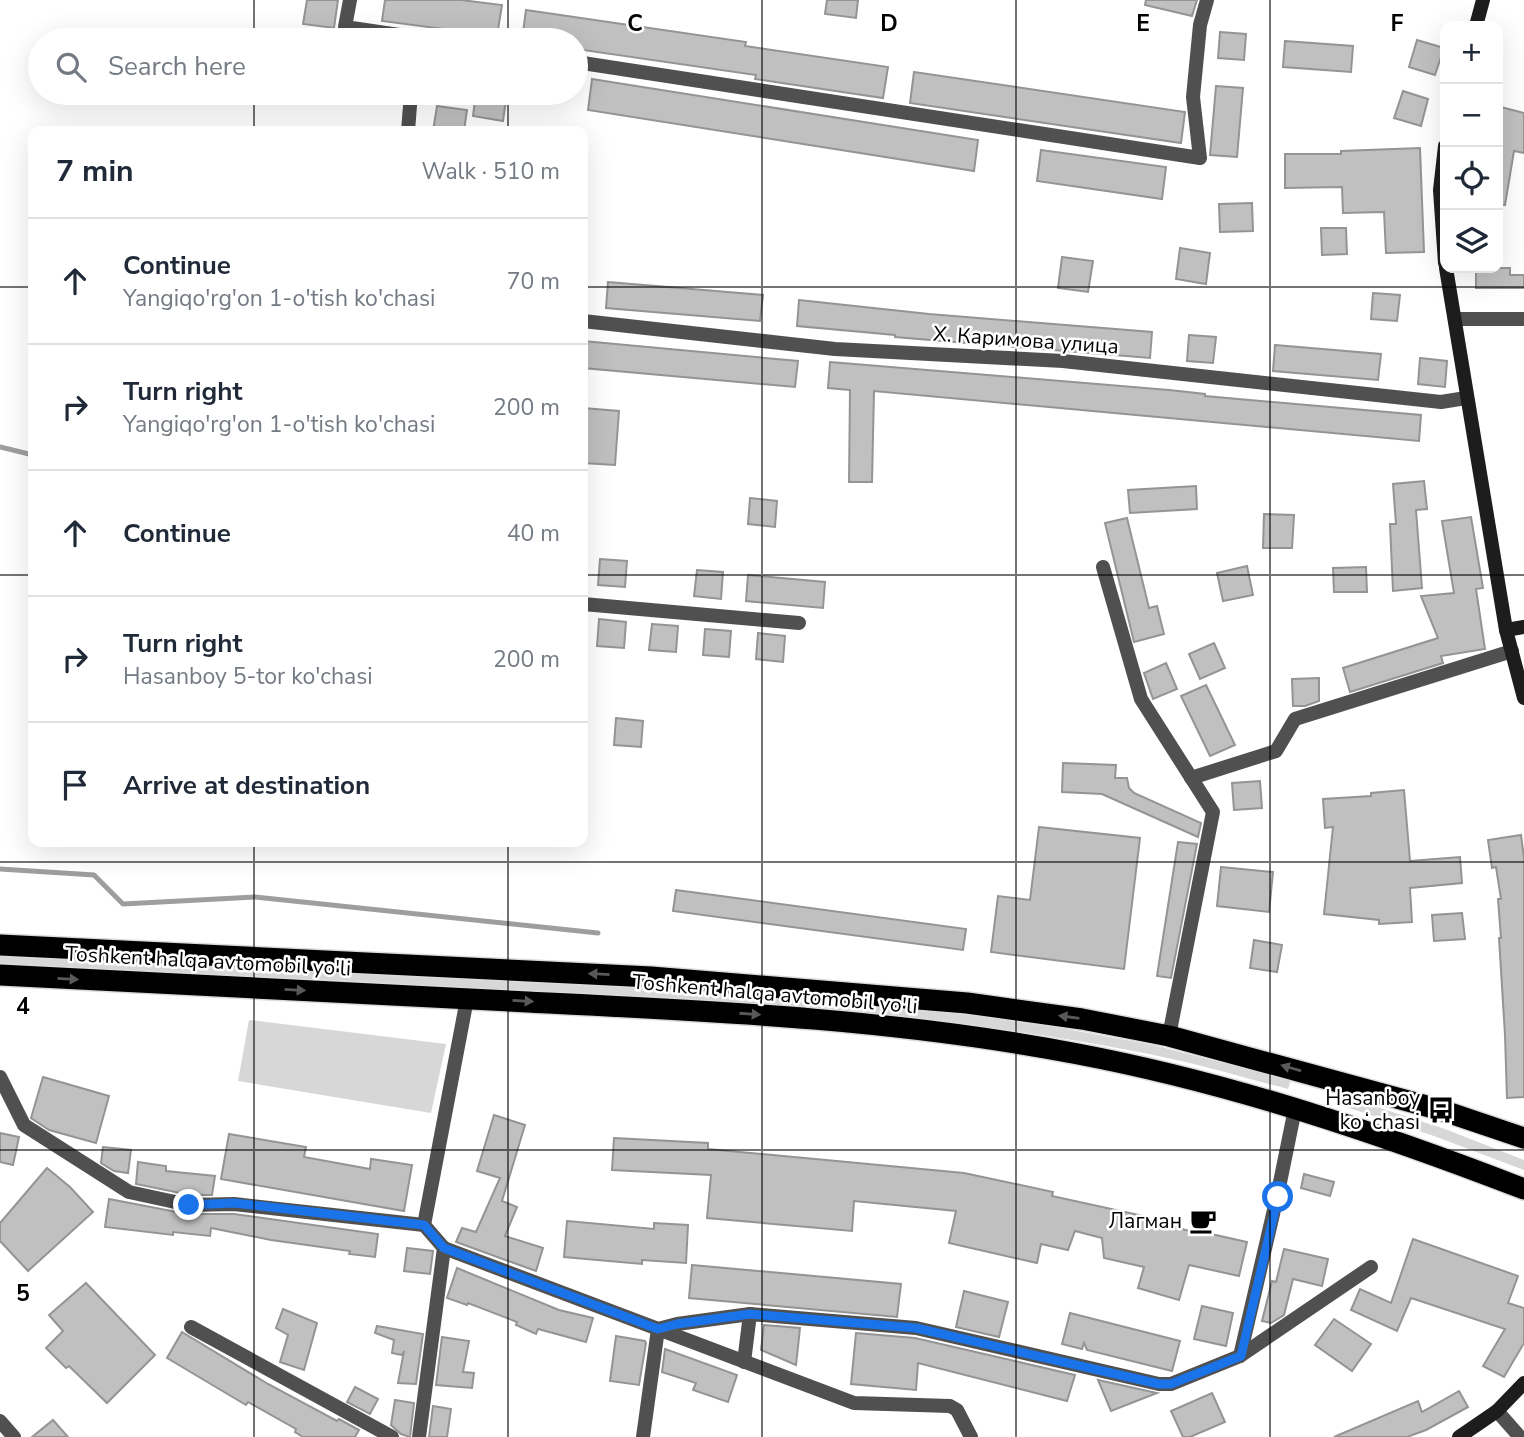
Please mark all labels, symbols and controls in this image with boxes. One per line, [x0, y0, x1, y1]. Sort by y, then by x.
text: C [627, 8, 643, 39]
text: D [880, 8, 898, 39]
text: E [1136, 8, 1150, 39]
text: F [1391, 8, 1404, 39]
map controls [1440, 21, 1503, 273]
button: + [1440, 21, 1503, 84]
search box [28, 28, 588, 105]
icon: search [52, 48, 90, 86]
text: Search here [108, 49, 246, 84]
button: − [1440, 84, 1503, 147]
button: locate [1440, 147, 1503, 210]
text: 7 min [56, 151, 134, 192]
text: Walk · 510 m [421, 156, 560, 187]
button: layers [1440, 210, 1503, 273]
text: Continue [123, 248, 231, 283]
icon: ahead [56, 262, 94, 300]
text: 70 m [507, 266, 560, 297]
text: Yangiqo'rg'on 1-o'tish ko'chasi [123, 283, 435, 314]
street label: Х. Каримова улица [932, 320, 1120, 360]
text: Turn right [123, 374, 242, 409]
icon: right [56, 388, 94, 426]
text: 200 m [493, 392, 560, 423]
text: Yangiqo'rg'on 1-o'tish ko'chasi [123, 409, 435, 440]
icon: ahead [56, 514, 94, 552]
text: Continue [123, 516, 231, 551]
text: 40 m [507, 518, 560, 549]
text: Turn right [123, 626, 242, 661]
icon: right [56, 640, 94, 678]
text: 200 m [493, 644, 560, 675]
text: Hasanboy 5-tor ko'chasi [123, 661, 373, 692]
icon: arrive [56, 766, 94, 804]
text: Arrive at destination [123, 768, 370, 803]
street label: Toshkent halqa avtomobil yo'li [64, 940, 352, 982]
one-way arrow [588, 968, 610, 979]
street label: Toshkent halqa avtomobil yo'li [631, 968, 919, 1020]
one-way arrow [57, 973, 79, 984]
one-way arrow [285, 985, 307, 996]
text: 4 [16, 991, 30, 1022]
one-way arrow [512, 996, 534, 1007]
one-way arrow [739, 1009, 761, 1020]
one-way arrow [1058, 1011, 1080, 1022]
one-way arrow [1279, 1062, 1301, 1073]
place label: Hasanboy koʻchasi [1325, 1084, 1420, 1136]
bus stop icon: Hasanboy koʻchasi [1426, 1095, 1456, 1125]
route start [1262, 1181, 1293, 1212]
route end [173, 1189, 204, 1220]
cafe icon: Лагман [1188, 1206, 1218, 1236]
place label: Лагман [1109, 1207, 1182, 1235]
text: 5 [16, 1278, 30, 1309]

